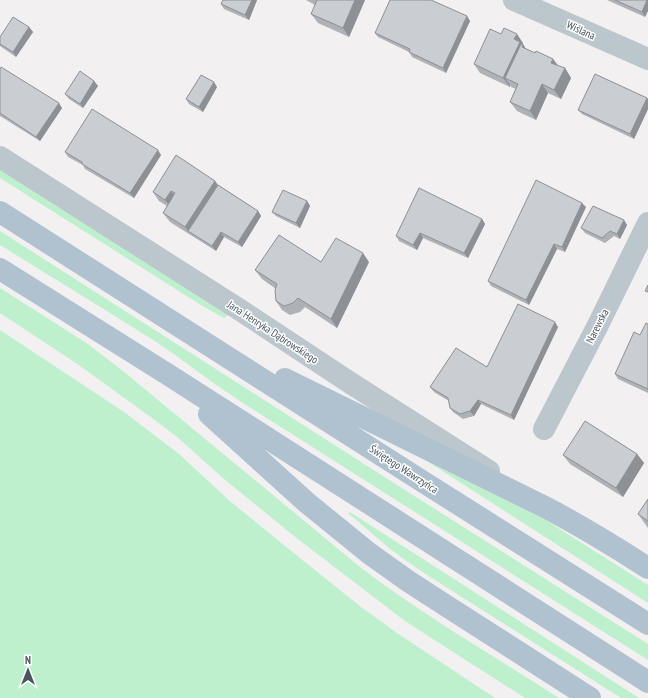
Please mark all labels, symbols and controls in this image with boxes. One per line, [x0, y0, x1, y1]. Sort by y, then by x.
street label: Wiślana [565, 18, 597, 42]
street label: Jana Henryka Dąbrowskiego [224, 297, 321, 367]
street label: Narewska [582, 306, 612, 346]
street label: Świętego Wawrzyńca [367, 442, 441, 496]
north arrow [8, 650, 48, 690]
text: N [25, 653, 31, 667]

